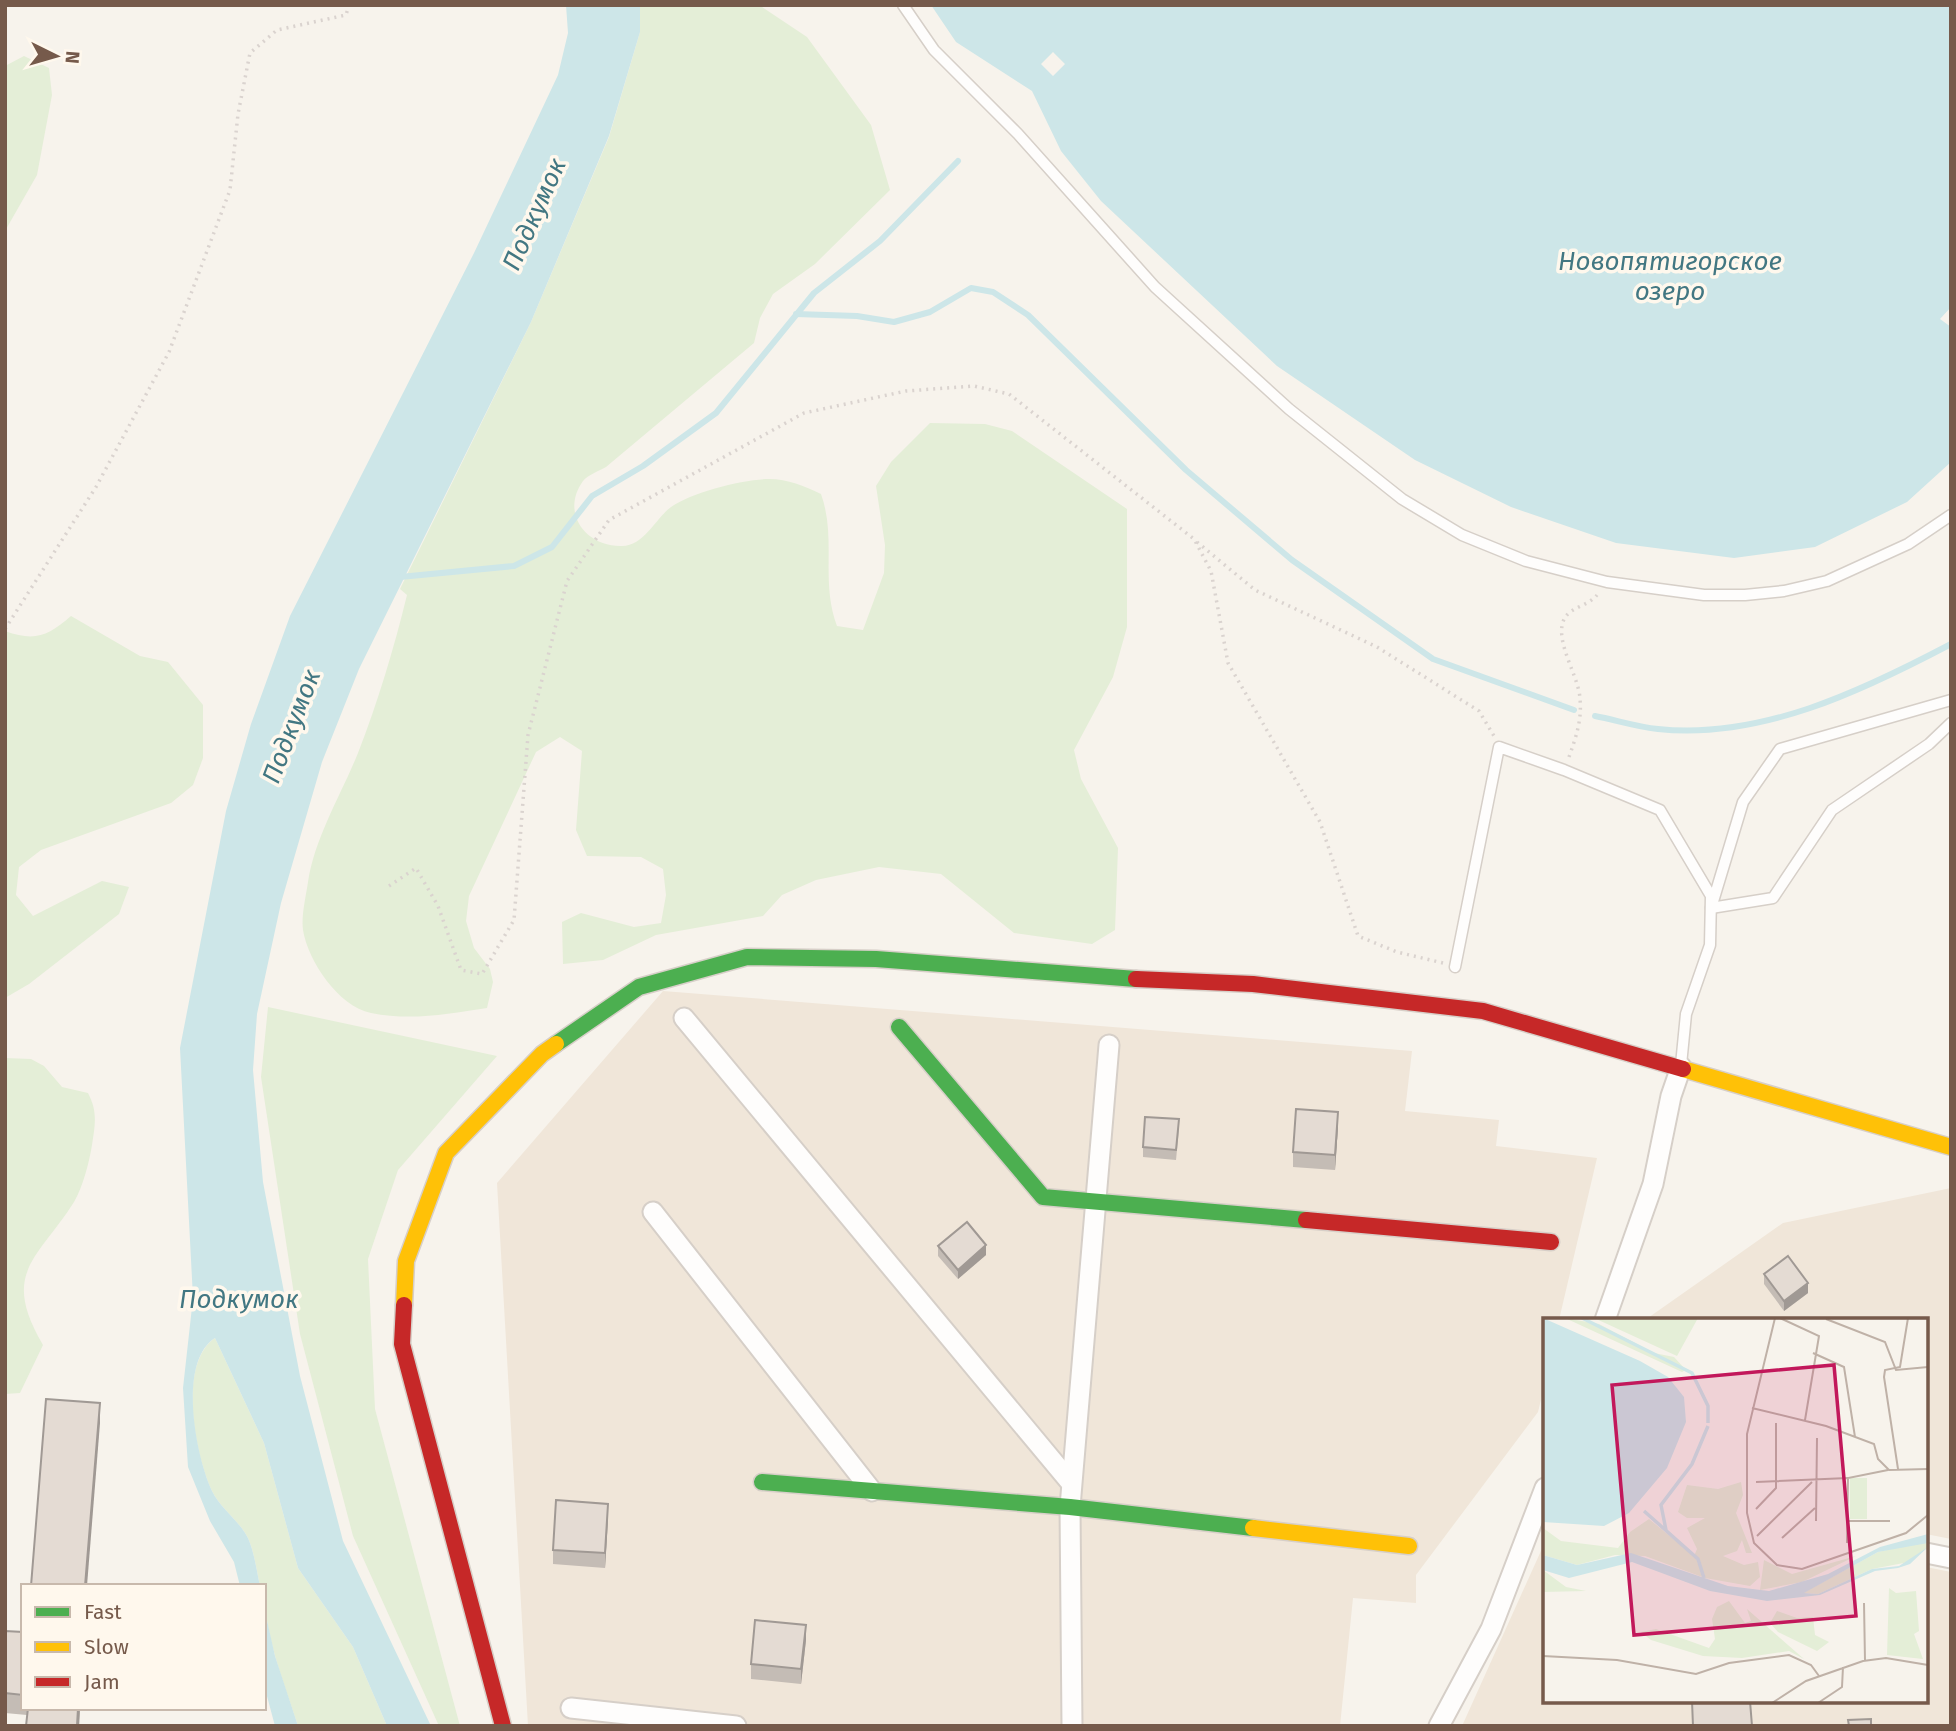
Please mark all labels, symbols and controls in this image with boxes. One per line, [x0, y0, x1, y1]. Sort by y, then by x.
north arrow [21, 21, 91, 91]
text: N [60, 50, 84, 65]
water label: Подкумок [496, 153, 573, 275]
water label: Новопятигорское озеро [1558, 246, 1782, 307]
water label: Подкумок [256, 665, 327, 788]
water label: Подкумок [179, 1284, 299, 1315]
inset map [1543, 1318, 1928, 1703]
legend [21, 1584, 266, 1710]
text: Fast [84, 1599, 122, 1625]
text: Slow [84, 1634, 129, 1660]
text: Jam [84, 1669, 120, 1695]

